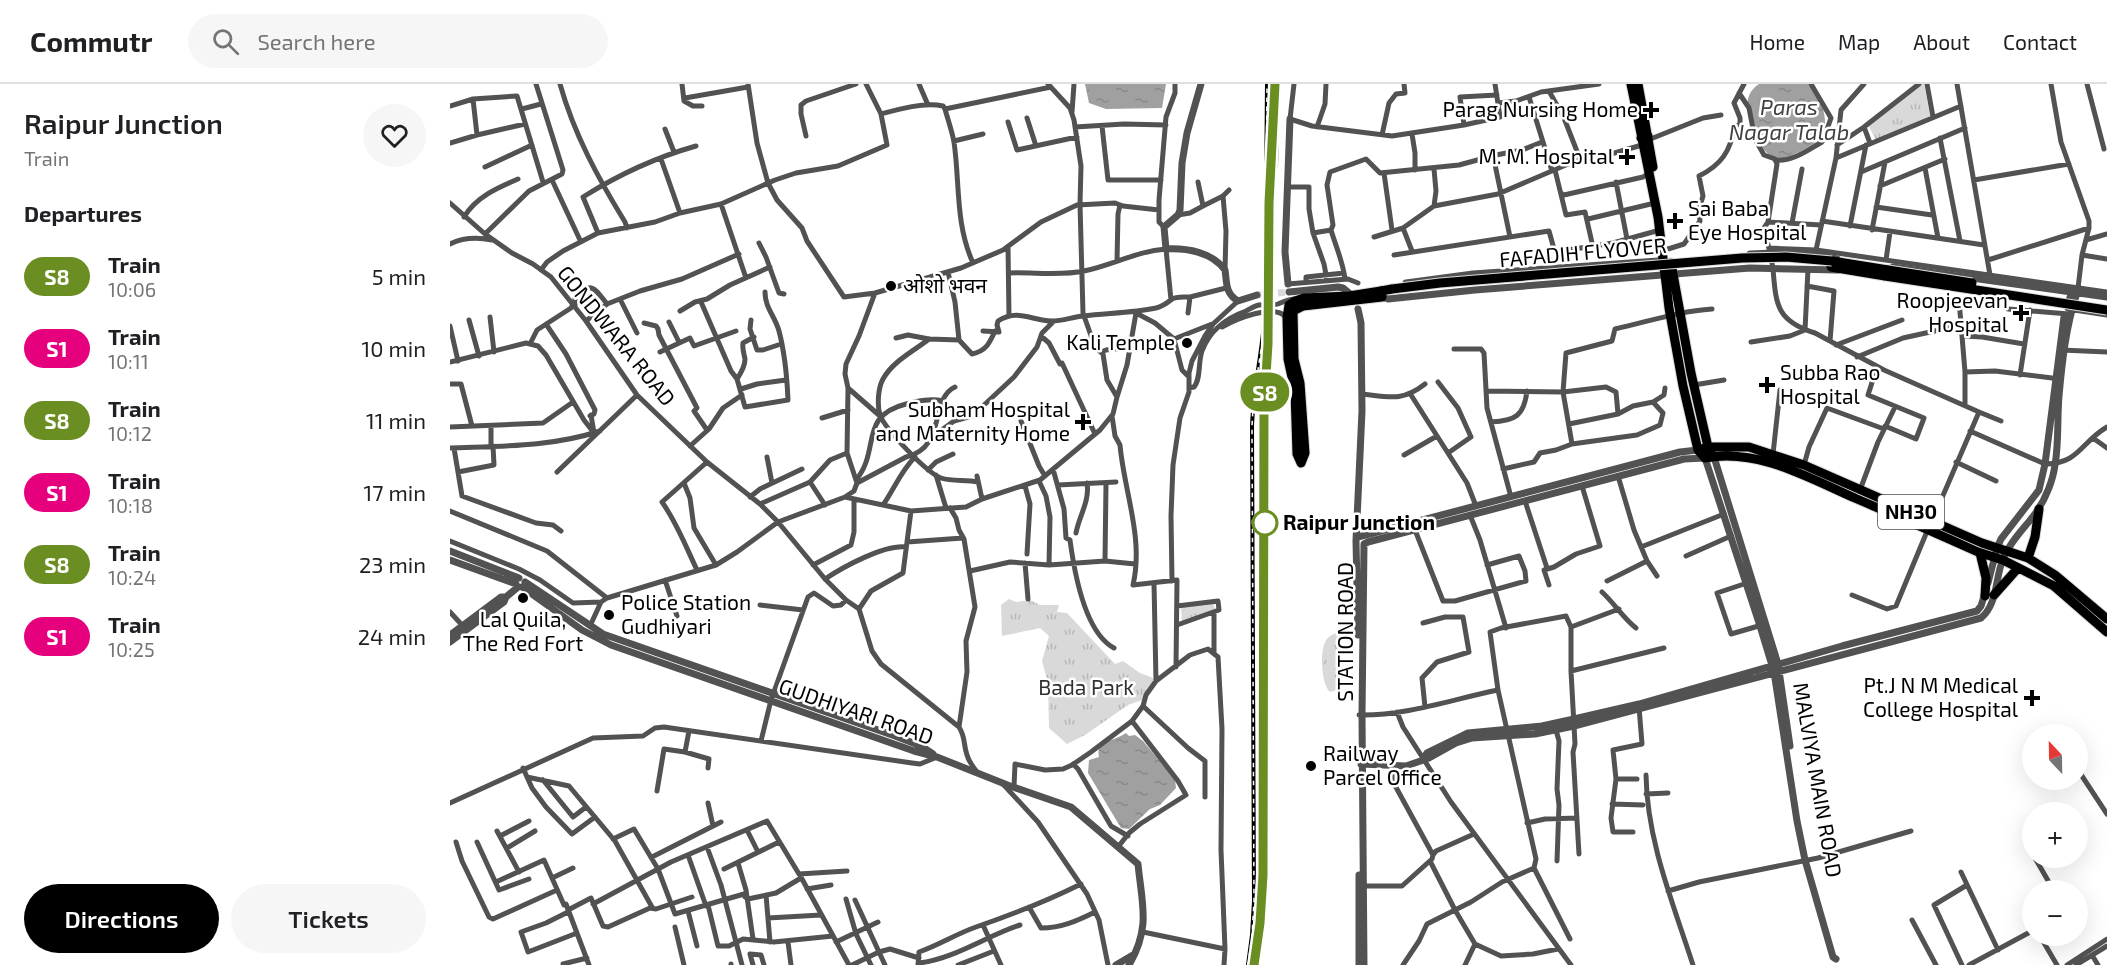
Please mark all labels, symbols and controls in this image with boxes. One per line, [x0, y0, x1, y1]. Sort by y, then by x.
search box [188, 14, 608, 68]
text: Commutr [30, 24, 152, 58]
icon: search [209, 25, 242, 58]
text: Search here [257, 28, 376, 54]
text: Home [1749, 29, 1805, 54]
text: Map [1838, 29, 1880, 54]
text: About [1913, 29, 1970, 54]
text: Contact [2003, 29, 2077, 54]
water label: Paras Nagar Talab [1729, 93, 1849, 144]
place label: Parag Nursing Home [1443, 96, 1638, 121]
marker: Parag Nursing Home [1642, 101, 1660, 119]
button: heart [363, 104, 426, 167]
text: Raipur Junction [24, 106, 223, 140]
place label: M. M. Hospital [1478, 143, 1615, 168]
text: Train [24, 146, 69, 170]
marker: M. M. Hospital [1618, 148, 1636, 166]
place label: Sai Baba Eye Hospital [1688, 195, 1807, 244]
text: Departures [24, 200, 142, 226]
marker: Sai Baba Eye Hospital [1666, 212, 1684, 230]
street label: FAFADIH FLYOVER [1498, 232, 1668, 271]
text: Train [108, 251, 161, 277]
street label: GONDWARA ROAD [553, 260, 681, 410]
text: 5 min [372, 263, 426, 289]
text: S8 [44, 264, 70, 289]
place label: ओशो भवन [903, 272, 987, 297]
text: 10:06 [108, 277, 156, 301]
marker: ओशो भवन [884, 279, 898, 293]
place label: Roopjeevan Hospital [1897, 287, 2009, 336]
marker: Roopjeevan Hospital [2012, 304, 2030, 322]
text: Train [108, 323, 161, 349]
place label: Kali Temple [1066, 329, 1175, 354]
text: 10 min [362, 335, 426, 361]
text: S1 [46, 336, 68, 361]
marker: Kali Temple [1180, 336, 1194, 350]
text: 10:11 [108, 349, 149, 373]
place label: Subba Rao Hospital [1780, 359, 1880, 408]
line badge: S8 [1238, 372, 1292, 412]
marker: Subba Rao Hospital [1758, 376, 1776, 394]
text: S8 [1252, 380, 1278, 405]
text: Train [108, 395, 161, 421]
place label: Subham Hospital and Maternity Home [876, 396, 1071, 445]
text: 11 min [366, 407, 426, 433]
text: S8 [44, 408, 70, 433]
marker: Subham Hospital and Maternity Home [1074, 413, 1092, 431]
text: 10:12 [108, 421, 152, 445]
text: Train [108, 467, 161, 493]
text: 17 min [364, 479, 426, 505]
text: S1 [46, 480, 68, 505]
text: 10:18 [108, 493, 153, 517]
road number: NH30 [1878, 495, 1944, 529]
place label: Raipur Junction [1283, 509, 1435, 534]
marker: Raipur Junction [1252, 510, 1278, 536]
text: Train [108, 539, 161, 565]
text: 23 min [359, 551, 426, 577]
text: S8 [44, 552, 70, 577]
street label: STATION ROAD [1332, 562, 1357, 702]
text: 10:24 [108, 565, 156, 589]
place label: Police Station Gudhiyari [621, 589, 751, 638]
marker: Lal Quila, The Red Fort [516, 591, 530, 605]
place label: Lal Quila, The Red Fort [463, 606, 583, 655]
marker: Police Station Gudhiyari [602, 608, 616, 622]
text: Train [108, 611, 161, 637]
text: 24 min [358, 623, 426, 649]
text: S1 [46, 624, 68, 649]
text: 10:25 [108, 637, 155, 661]
street label: GUDHIYARI ROAD [776, 672, 937, 749]
place label: Pt.J N M Medical College Hospital [1863, 672, 2019, 721]
park label: Bada Park [1038, 674, 1134, 699]
street label: MALVIYA MAIN ROAD [1789, 680, 1848, 879]
marker: Pt.J N M Medical College Hospital [2023, 689, 2041, 707]
north arrow [2022, 724, 2088, 790]
map controls [2022, 724, 2088, 946]
place label: Railway Parcel Office [1323, 740, 1442, 789]
marker: Railway Parcel Office [1304, 759, 1318, 773]
button: + [2022, 802, 2088, 868]
button: − [2022, 880, 2088, 946]
button: Directions [24, 884, 219, 953]
button: Tickets [231, 884, 426, 953]

